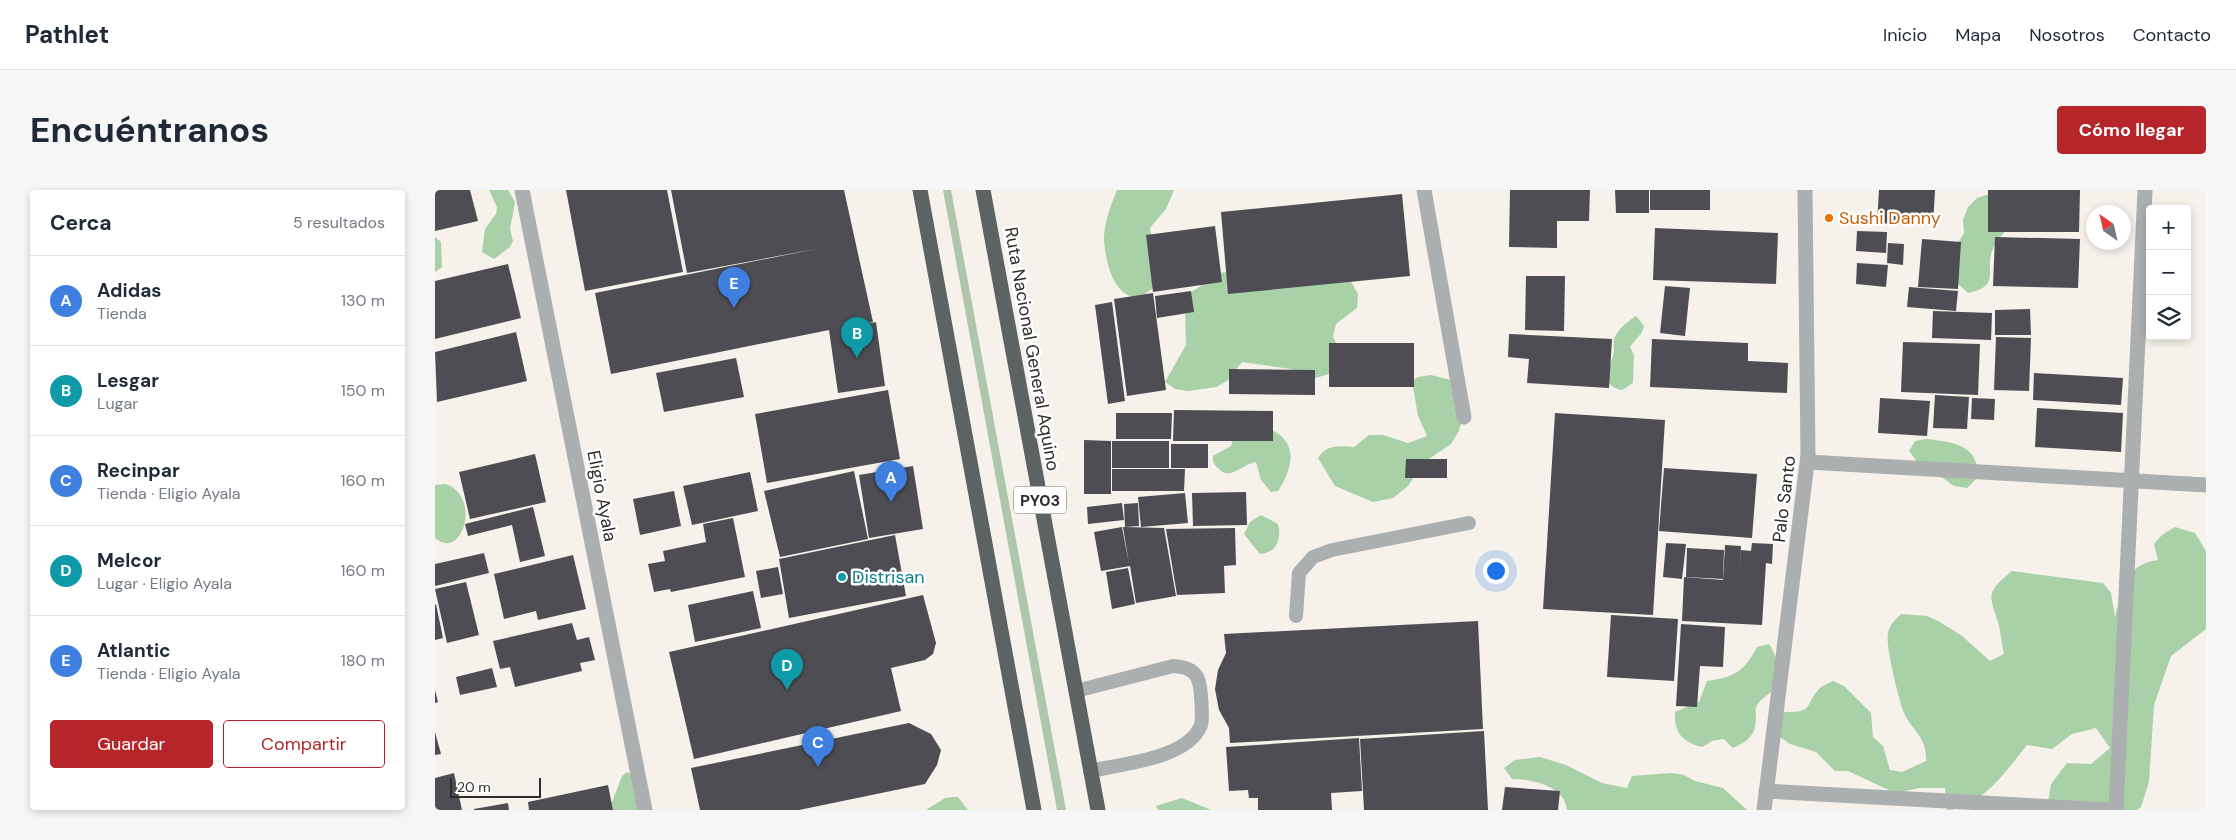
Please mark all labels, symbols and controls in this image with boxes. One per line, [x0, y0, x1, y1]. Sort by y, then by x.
text: Pathlet [25, 19, 109, 50]
text: Inicio [1883, 23, 1927, 47]
text: Mapa [1955, 23, 2001, 47]
text: Nosotros [2029, 23, 2105, 47]
text: Contacto [2133, 23, 2211, 47]
button: Cómo llegar [2057, 106, 2206, 154]
text: Encuéntranos [30, 107, 269, 153]
north arrow [2086, 205, 2131, 250]
map controls [2146, 205, 2191, 340]
button: + [2146, 205, 2191, 250]
place label: Sushi Danny [1839, 206, 1941, 230]
text: Cerca [50, 209, 112, 237]
text: 5 resultados [293, 212, 385, 233]
marker: Sushi Danny [1823, 212, 1835, 224]
street label: Ruta Nacional General Aquino [999, 225, 1065, 473]
button: − [2146, 250, 2191, 295]
pin: E [718, 267, 750, 308]
text: Adidas [97, 278, 161, 303]
text: A [60, 290, 72, 311]
text: 130 m [341, 290, 385, 311]
button: layers [2146, 295, 2191, 340]
text: Tienda [97, 303, 147, 324]
pin: B [841, 317, 873, 358]
text: Lesgar [97, 368, 159, 393]
text: B [61, 380, 71, 401]
text: 150 m [341, 380, 385, 401]
text: Lugar [97, 393, 138, 414]
street label: Eligio Ayala [581, 448, 623, 544]
street label: Palo Santo [1767, 454, 1801, 544]
text: Recinpar [97, 458, 180, 483]
pin: A [875, 461, 907, 502]
text: C [60, 470, 72, 491]
text: 160 m [341, 470, 385, 491]
text: Tienda · Eligio Ayala [97, 483, 241, 504]
road number: PY03 [1014, 486, 1066, 514]
text: Melcor [97, 548, 161, 573]
your location [1483, 558, 1509, 584]
text: D [60, 560, 72, 581]
text: 160 m [341, 560, 385, 581]
place label: Distrisan [852, 565, 925, 589]
marker: Distrisan [836, 571, 848, 583]
text: Lugar · Eligio Ayala [97, 573, 232, 594]
text: Atlantic [97, 638, 171, 663]
pin: D [771, 649, 803, 690]
text: E [61, 650, 71, 671]
text: 180 m [341, 650, 385, 671]
text: Tienda · Eligio Ayala [97, 663, 241, 684]
button: Guardar [50, 720, 213, 768]
button: Compartir [223, 720, 385, 768]
pin: C [802, 726, 834, 767]
scale bar [450, 775, 541, 798]
text: 20 m [457, 778, 491, 796]

